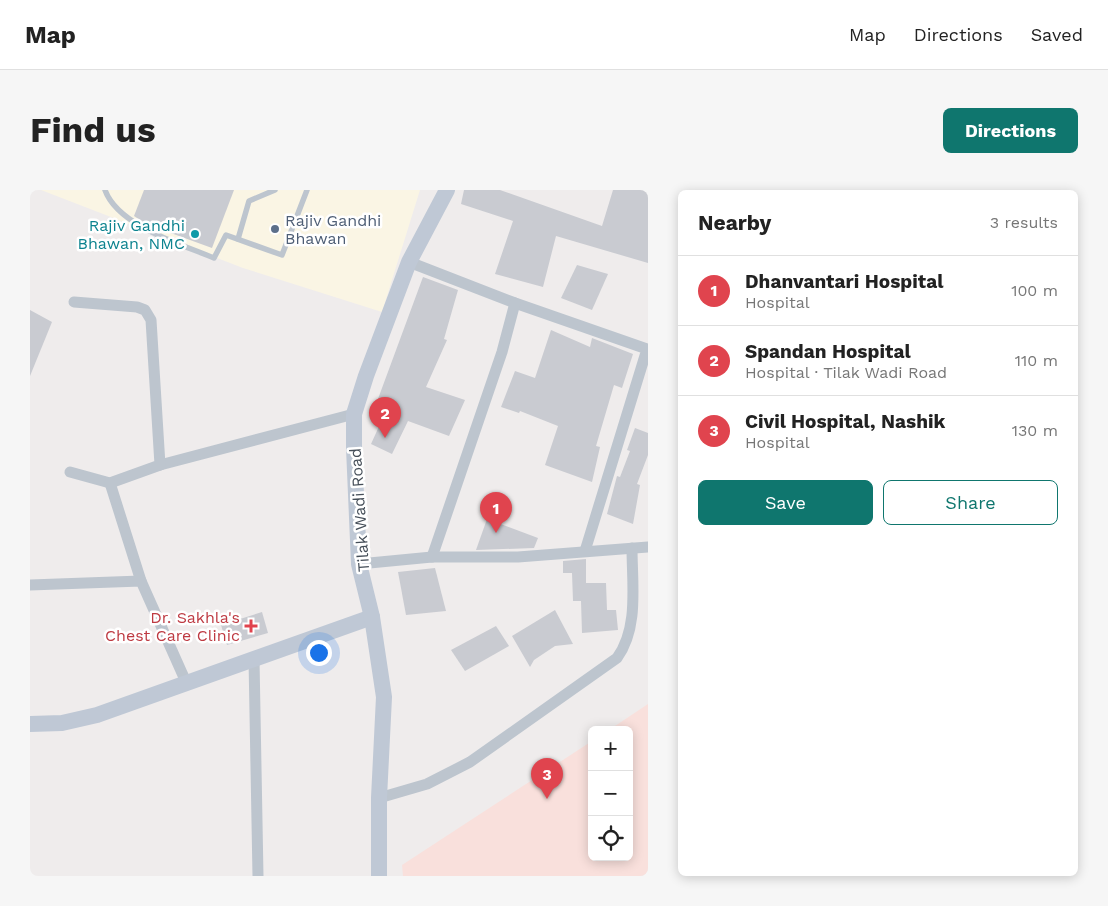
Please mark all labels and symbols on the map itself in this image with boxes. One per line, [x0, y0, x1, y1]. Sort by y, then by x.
place label: Rajiv Gandhi Bhawan [285, 211, 381, 248]
place label: Rajiv Gandhi Bhawan, NMC [78, 216, 185, 253]
marker: Rajiv Gandhi Bhawan [269, 223, 281, 235]
marker: Rajiv Gandhi Bhawan, NMC [189, 228, 201, 240]
pin: 2 [369, 397, 401, 438]
street label: Tilak Wadi Road [346, 447, 373, 572]
pin: 1 [480, 492, 512, 533]
place label: Dr. Sakhla's Chest Care Clinic [105, 608, 240, 645]
marker: Dr. Sakhla's Chest Care Clinic [244, 619, 258, 633]
your location [306, 640, 332, 666]
pin: 3 [531, 758, 563, 799]

